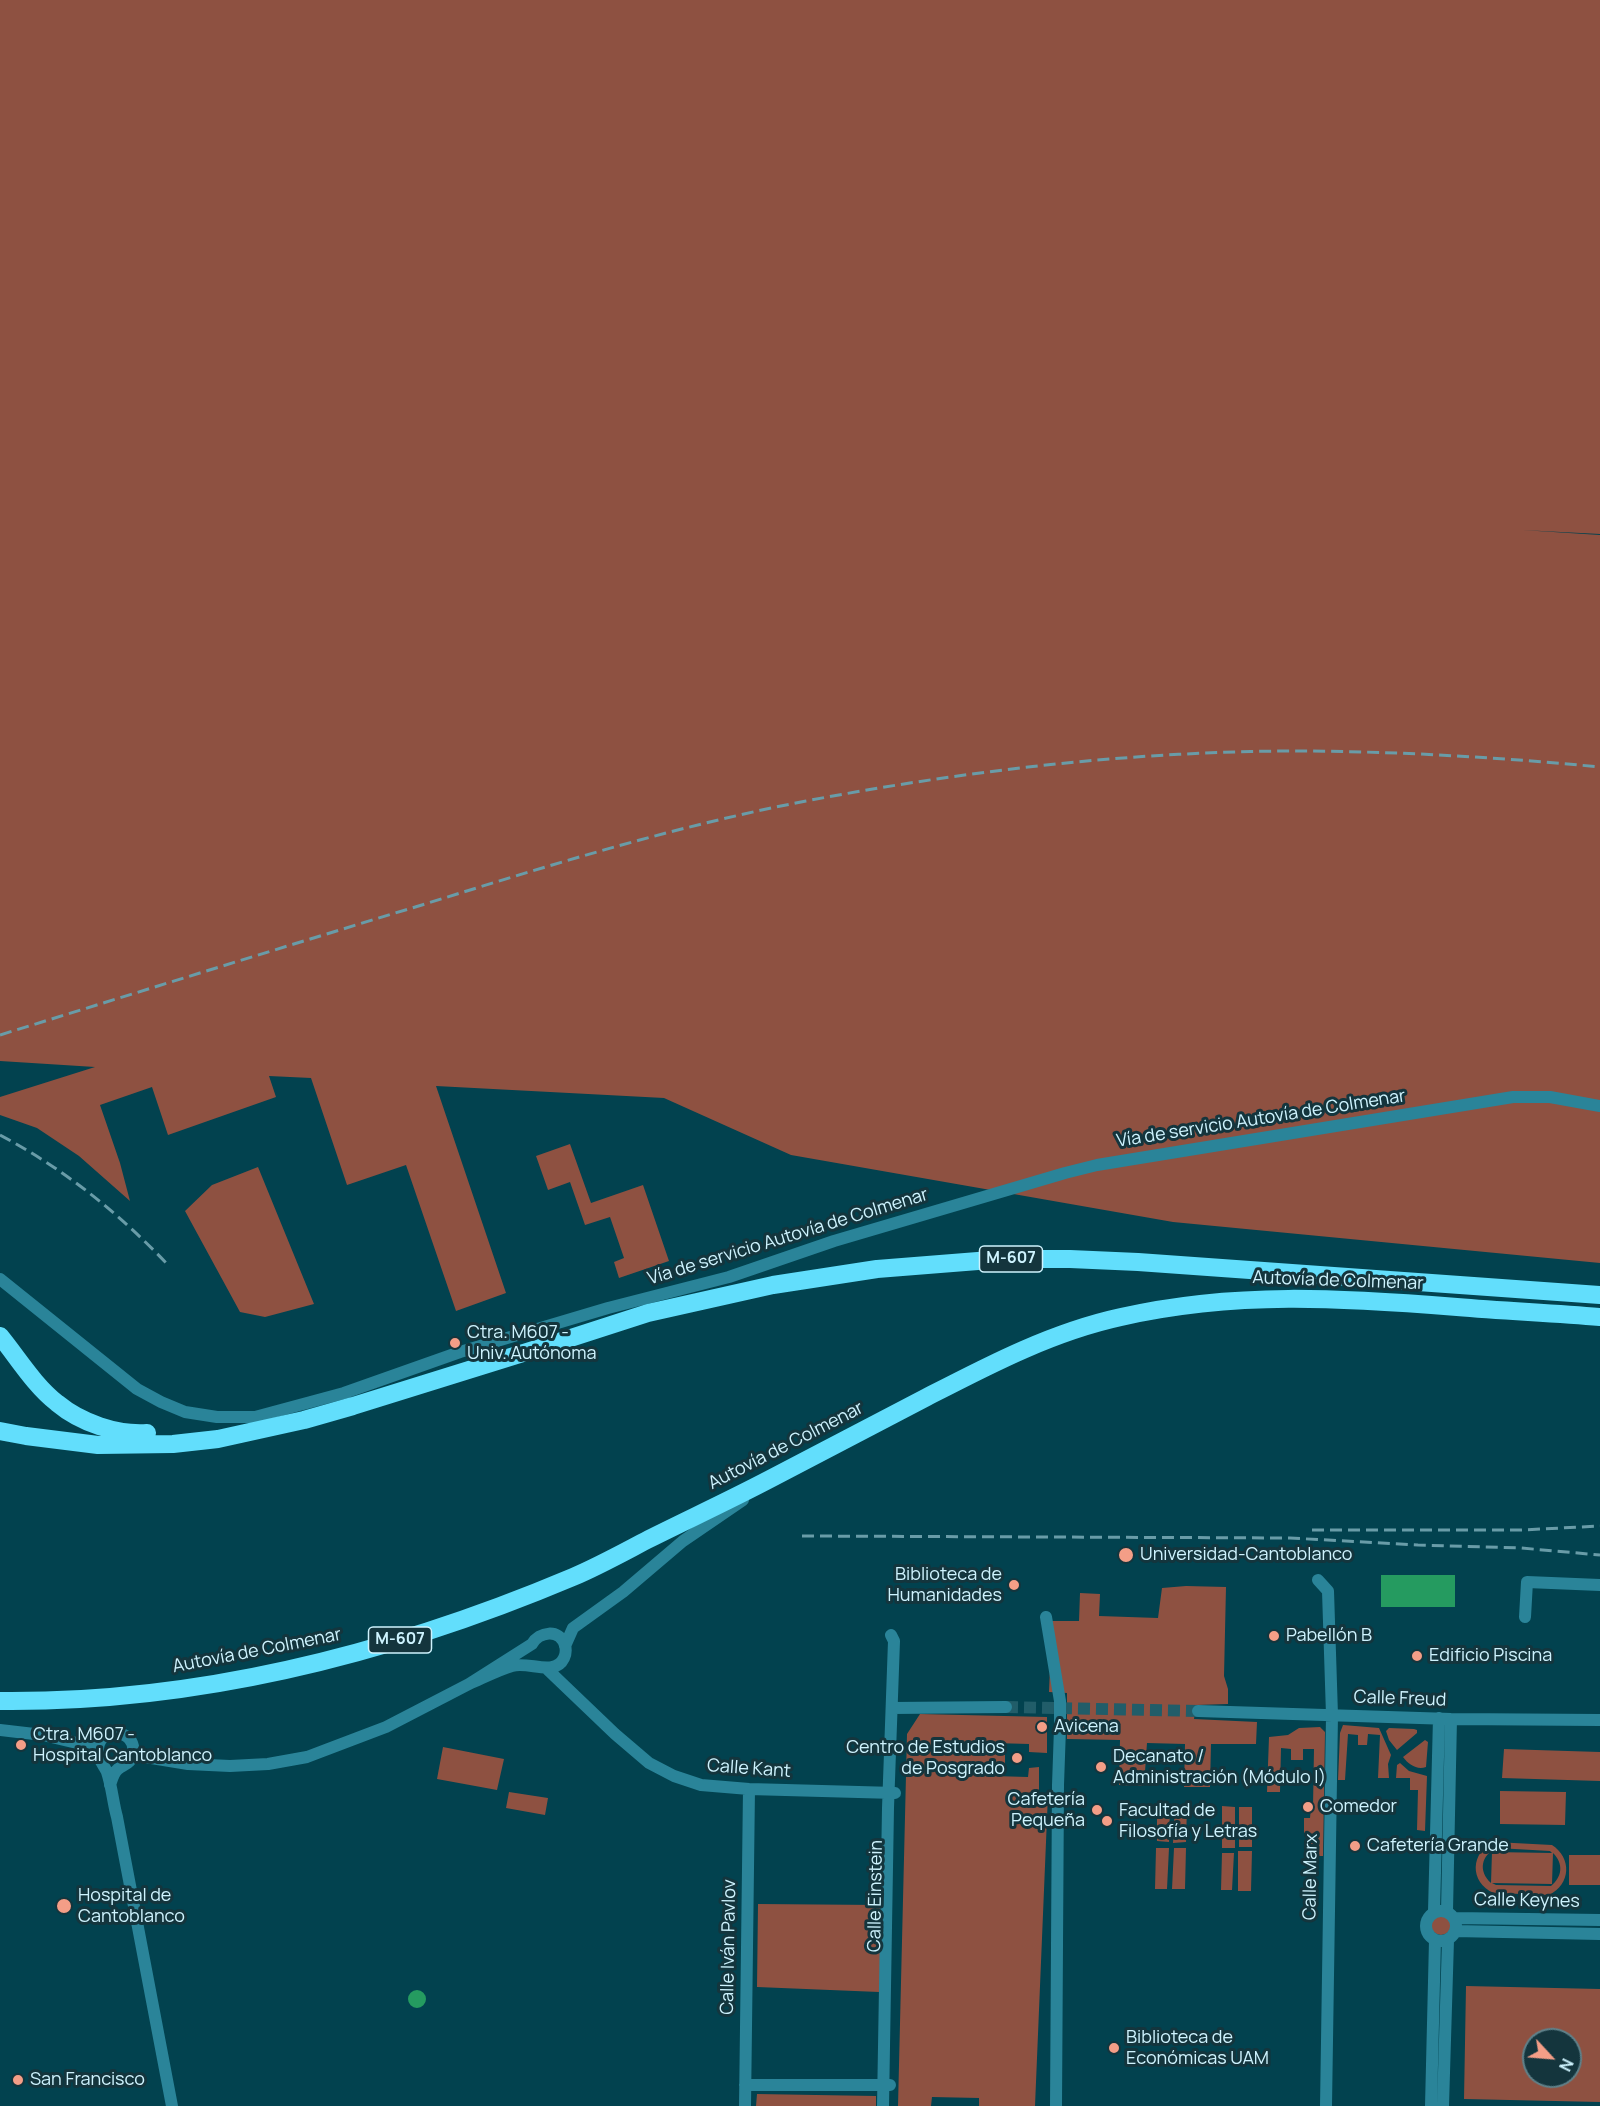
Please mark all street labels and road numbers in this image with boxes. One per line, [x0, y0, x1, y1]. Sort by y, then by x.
street label: Vía de servicio Autovía de Colmenar [1115, 1085, 1407, 1153]
street label: Vía de servicio Autovía de Colmenar [645, 1184, 931, 1290]
road number: M-607 [980, 1246, 1042, 1272]
street label: Autovía de Colmenar [1252, 1267, 1424, 1295]
street label: Autovía de Colmenar [705, 1397, 867, 1495]
street label: Autovía de Colmenar [171, 1624, 343, 1678]
road number: M-607 [368, 1627, 432, 1653]
street label: Calle Freud [1353, 1687, 1447, 1711]
street label: Calle Kant [706, 1755, 792, 1783]
street label: Calle Marx [1299, 1834, 1323, 1920]
street label: Calle Einstein [864, 1840, 888, 1952]
street label: Calle Iván Pavlov [717, 1879, 741, 2015]
street label: Calle Keynes [1474, 1889, 1580, 1913]

